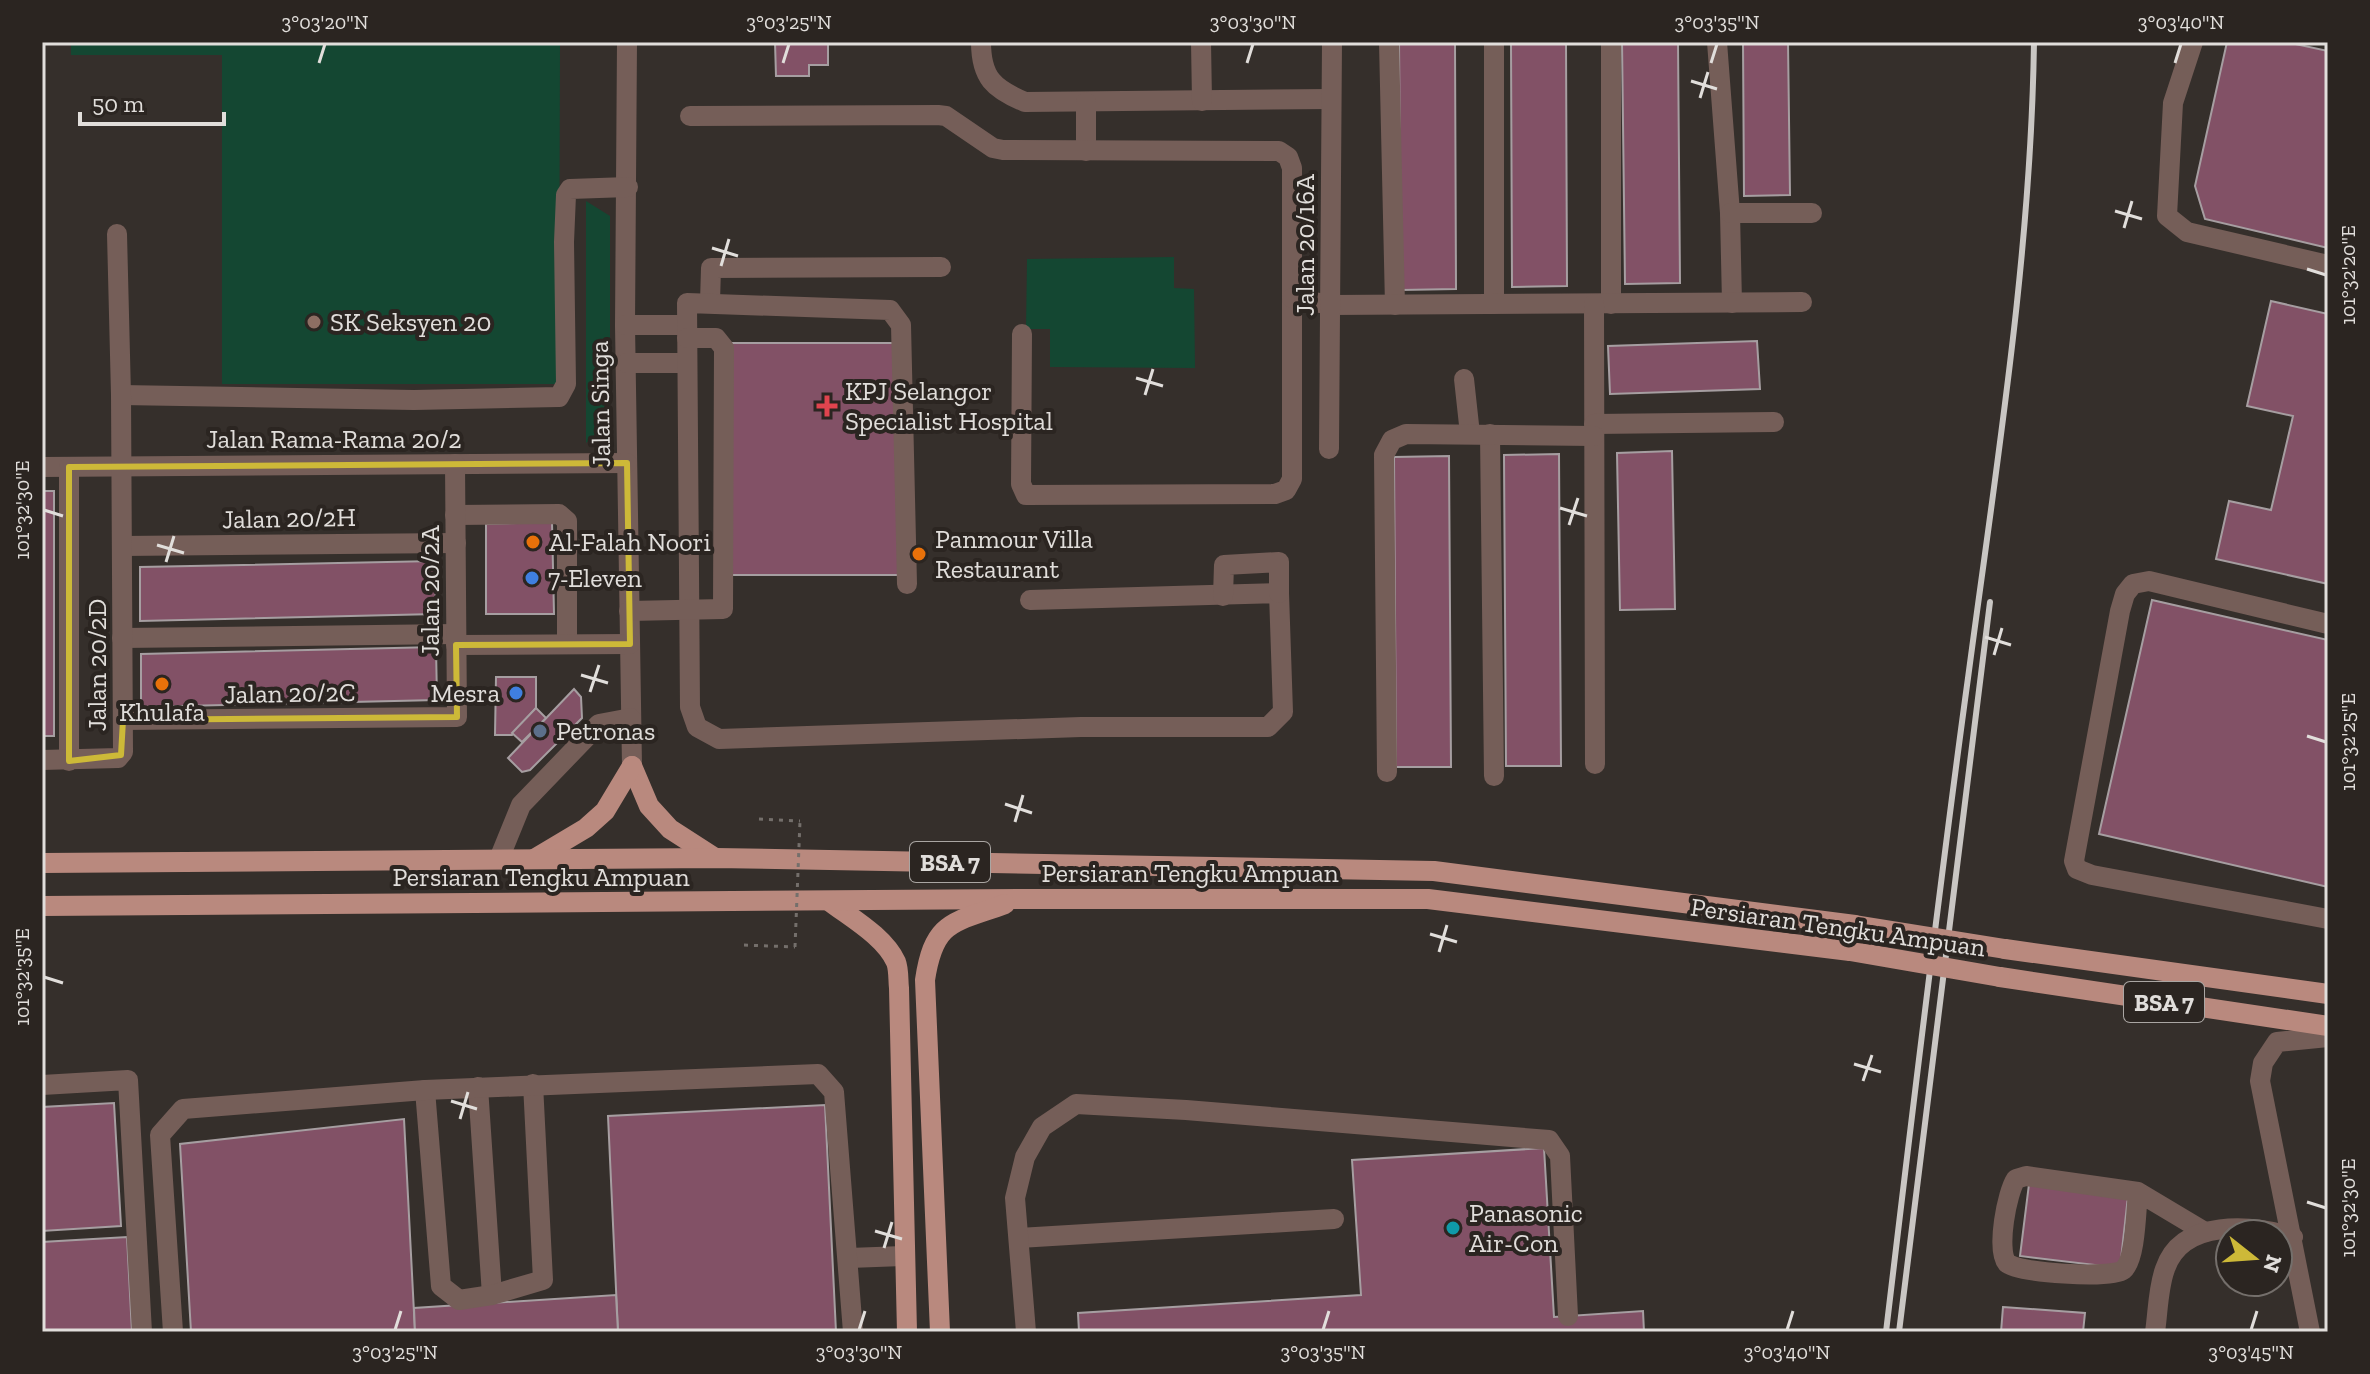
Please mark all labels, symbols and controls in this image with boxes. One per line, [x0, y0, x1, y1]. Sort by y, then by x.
text: 3°03'20"N [282, 10, 369, 34]
text: 3°03'25"N [746, 10, 832, 34]
text: 3°03'30"N [1210, 10, 1296, 34]
text: 3°03'35"N [1674, 10, 1760, 34]
text: 3°03'40"N [2138, 10, 2225, 34]
scale bar [80, 76, 224, 126]
text: 50 m [92, 89, 145, 118]
street label: Jalan 20/16A [1289, 173, 1321, 316]
text: 101°32'20"E [2336, 225, 2360, 325]
place label: SK Seksyen 20 [330, 306, 491, 338]
marker: SK Seksyen 20 [305, 313, 323, 331]
street label: Jalan Singa [583, 340, 617, 468]
place label: KPJ Selangor Specialist Hospital [845, 375, 1053, 437]
marker: KPJ Selangor Specialist Hospital [816, 395, 838, 417]
street label: Jalan Rama-Rama 20/2 [206, 423, 462, 455]
text: 101°32'30"E [10, 461, 34, 559]
street label: Jalan 20/2H [222, 501, 356, 535]
place label: Panmour Villa Restaurant [935, 523, 1094, 585]
street label: Jalan 20/2A [414, 524, 446, 657]
place label: Al-Falah Noori [549, 526, 711, 558]
marker: Al-Falah Noori [524, 533, 542, 551]
marker: Panmour Villa Restaurant [910, 545, 928, 563]
place label: 7-Eleven [548, 562, 642, 594]
marker: 7-Eleven [523, 569, 541, 587]
street label: Jalan 20/2D [81, 599, 113, 731]
marker: Khulafa [153, 675, 171, 693]
street label: Jalan 20/2C [224, 676, 356, 710]
place label: Mesra [431, 677, 500, 709]
marker: Mesra [507, 684, 525, 702]
text: 101°32'25"E [2336, 693, 2360, 791]
place label: Khulafa [119, 696, 206, 728]
place label: Petronas [556, 715, 655, 747]
marker: Petronas [531, 722, 549, 740]
road number: BSA 7 [910, 842, 990, 882]
street label: Persiaran Tengku Ampuan [1041, 857, 1339, 889]
street label: Persiaran Tengku Ampuan [392, 861, 690, 893]
street label: Persiaran Tengku Ampuan [1689, 890, 1987, 964]
text: 101°32'35"E [10, 928, 34, 1026]
road number: BSA 7 [2124, 982, 2204, 1022]
text: 101°32'30"E [2336, 1159, 2360, 1257]
place label: Panasonic Air-Con [1469, 1197, 1583, 1259]
north arrow [2214, 1218, 2294, 1298]
marker: Panasonic Air-Con [1444, 1219, 1462, 1237]
text: N [2257, 1252, 2288, 1276]
text: 3°03'25"N [352, 1340, 438, 1364]
text: 3°03'30"N [816, 1340, 902, 1364]
text: 3°03'35"N [1280, 1340, 1366, 1364]
text: 3°03'40"N [1744, 1340, 1831, 1364]
text: 3°03'45"N [2208, 1340, 2294, 1364]

